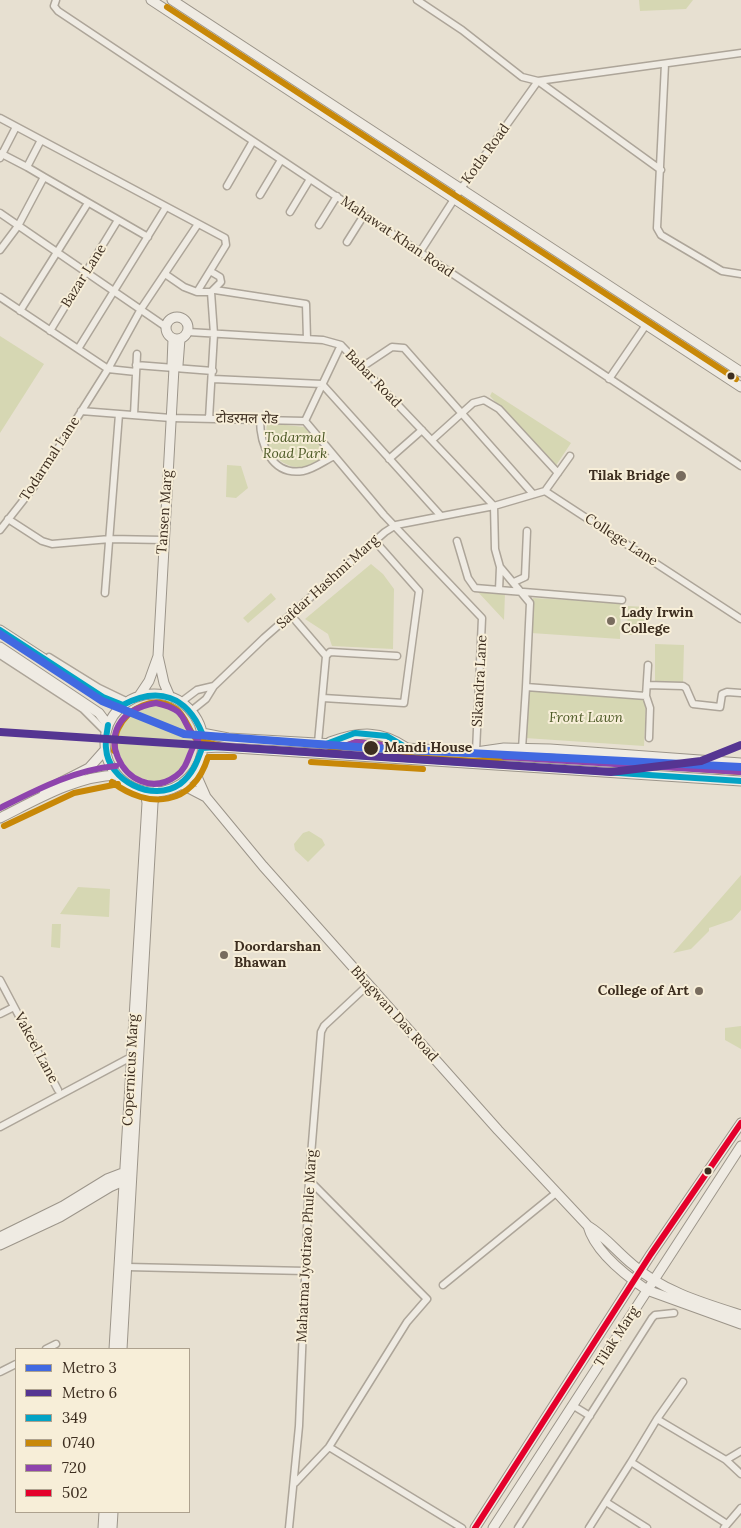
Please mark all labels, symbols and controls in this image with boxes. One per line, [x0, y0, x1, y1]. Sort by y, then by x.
street label: Kotla Road [459, 121, 513, 187]
street label: Mahawat Khan Road [337, 193, 457, 281]
street label: Bazar Lane [58, 241, 110, 311]
street label: Babar Road [341, 347, 405, 411]
unlabelled marker [726, 371, 736, 381]
street label: टोडरमल रोड [216, 410, 278, 428]
street label: Todarmal Lane [17, 414, 83, 504]
park label: Todarmal Road Park [263, 430, 327, 462]
place label: Tilak Bridge [589, 468, 670, 484]
street label: Tansen Marg [154, 469, 176, 555]
marker: Tilak Bridge [674, 469, 688, 483]
street label: College Lane [581, 510, 661, 570]
street label: Safdar Hashmi Marg [273, 532, 383, 632]
place label: Lady Irwin College [621, 605, 693, 638]
marker: Lady Irwin College [605, 615, 617, 627]
street label: Sikandra Lane [469, 635, 491, 727]
park label: Front Lawn [549, 710, 623, 726]
marker: Mandi House [362, 739, 380, 757]
place label: Mandi House [384, 740, 472, 756]
place label: Doordarshan Bhawan [234, 939, 321, 972]
marker: Doordarshan Bhawan [218, 949, 230, 961]
street label: Bhagwan Das Road [347, 963, 441, 1065]
place label: College of Art [598, 983, 689, 999]
marker: College of Art [693, 985, 705, 997]
street label: Vakeel Lane [10, 1010, 62, 1086]
street label: Copernicus Marg [120, 1014, 142, 1126]
street label: Mahatma Jyotirao Phule Marg [294, 1149, 320, 1343]
unlabelled marker [703, 1166, 713, 1176]
street label: Tilak Marg [591, 1304, 643, 1370]
legend [15, 1348, 190, 1513]
text: Metro 3 [62, 1358, 117, 1377]
text: Metro 6 [62, 1383, 117, 1402]
text: 349 [62, 1408, 87, 1427]
text: 0740 [62, 1433, 95, 1452]
text: 720 [62, 1458, 86, 1477]
text: 502 [62, 1483, 87, 1502]

